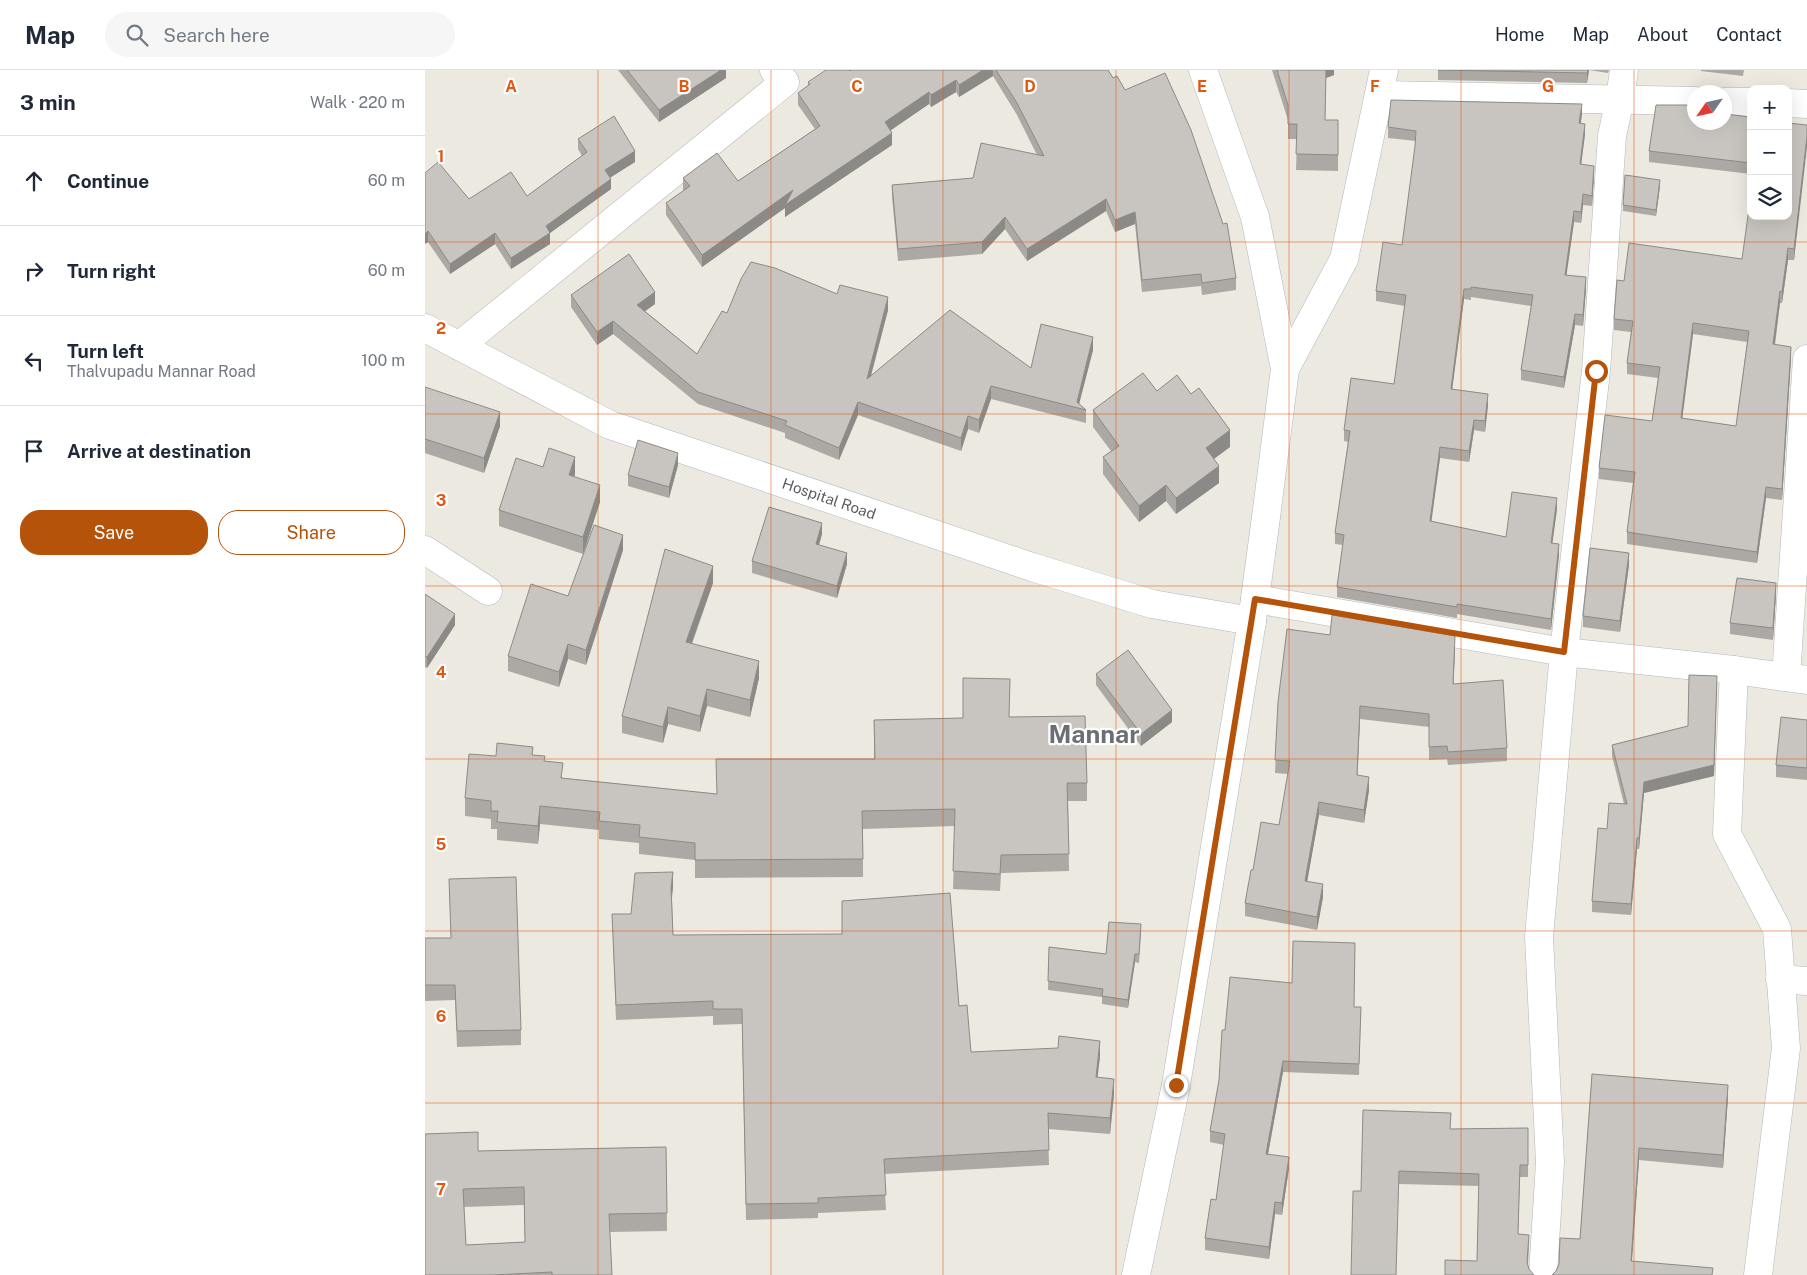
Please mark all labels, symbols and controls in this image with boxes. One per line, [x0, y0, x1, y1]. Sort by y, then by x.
search box [105, 12, 455, 57]
text: Map [25, 21, 75, 49]
icon: search [123, 21, 151, 49]
text: Search here [163, 24, 270, 46]
text: Home [1495, 24, 1545, 45]
text: Map [1573, 24, 1609, 45]
text: About [1637, 24, 1688, 45]
text: Contact [1716, 24, 1782, 45]
text: A [505, 77, 517, 96]
text: B [679, 77, 690, 96]
text: C [851, 77, 863, 96]
text: D [1024, 77, 1036, 96]
text: E [1197, 77, 1207, 96]
text: F [1370, 77, 1380, 96]
text: G [1542, 77, 1554, 96]
north arrow [1687, 85, 1732, 130]
map controls [1747, 85, 1792, 220]
button: + [1747, 85, 1792, 130]
text: 3 min [20, 90, 76, 115]
text: Walk · 220 m [310, 93, 405, 112]
button: − [1747, 130, 1792, 175]
text: 1 [438, 147, 444, 166]
icon: ahead [20, 167, 48, 195]
text: Continue [67, 170, 149, 192]
text: 60 m [368, 171, 405, 190]
button: layers [1747, 175, 1792, 220]
icon: right [20, 257, 48, 285]
text: Turn right [67, 260, 156, 282]
text: 60 m [368, 261, 405, 280]
text: 2 [436, 319, 446, 338]
text: Turn left [67, 340, 144, 362]
icon: left [20, 347, 48, 375]
text: 100 m [361, 351, 405, 370]
route start [1585, 360, 1608, 383]
text: Thalvupadu Mannar Road [67, 362, 256, 381]
icon: arrive [20, 437, 48, 465]
text: Arrive at destination [67, 440, 251, 462]
street label: Hospital Road [780, 475, 878, 522]
text: 3 [436, 491, 446, 510]
button: Save [20, 510, 208, 555]
button: Share [218, 510, 405, 555]
text: 4 [436, 663, 447, 682]
district label: Mannar [1048, 719, 1140, 749]
text: 5 [436, 835, 447, 854]
text: 6 [436, 1007, 446, 1026]
route end [1165, 1074, 1188, 1097]
text: 7 [436, 1180, 446, 1199]

